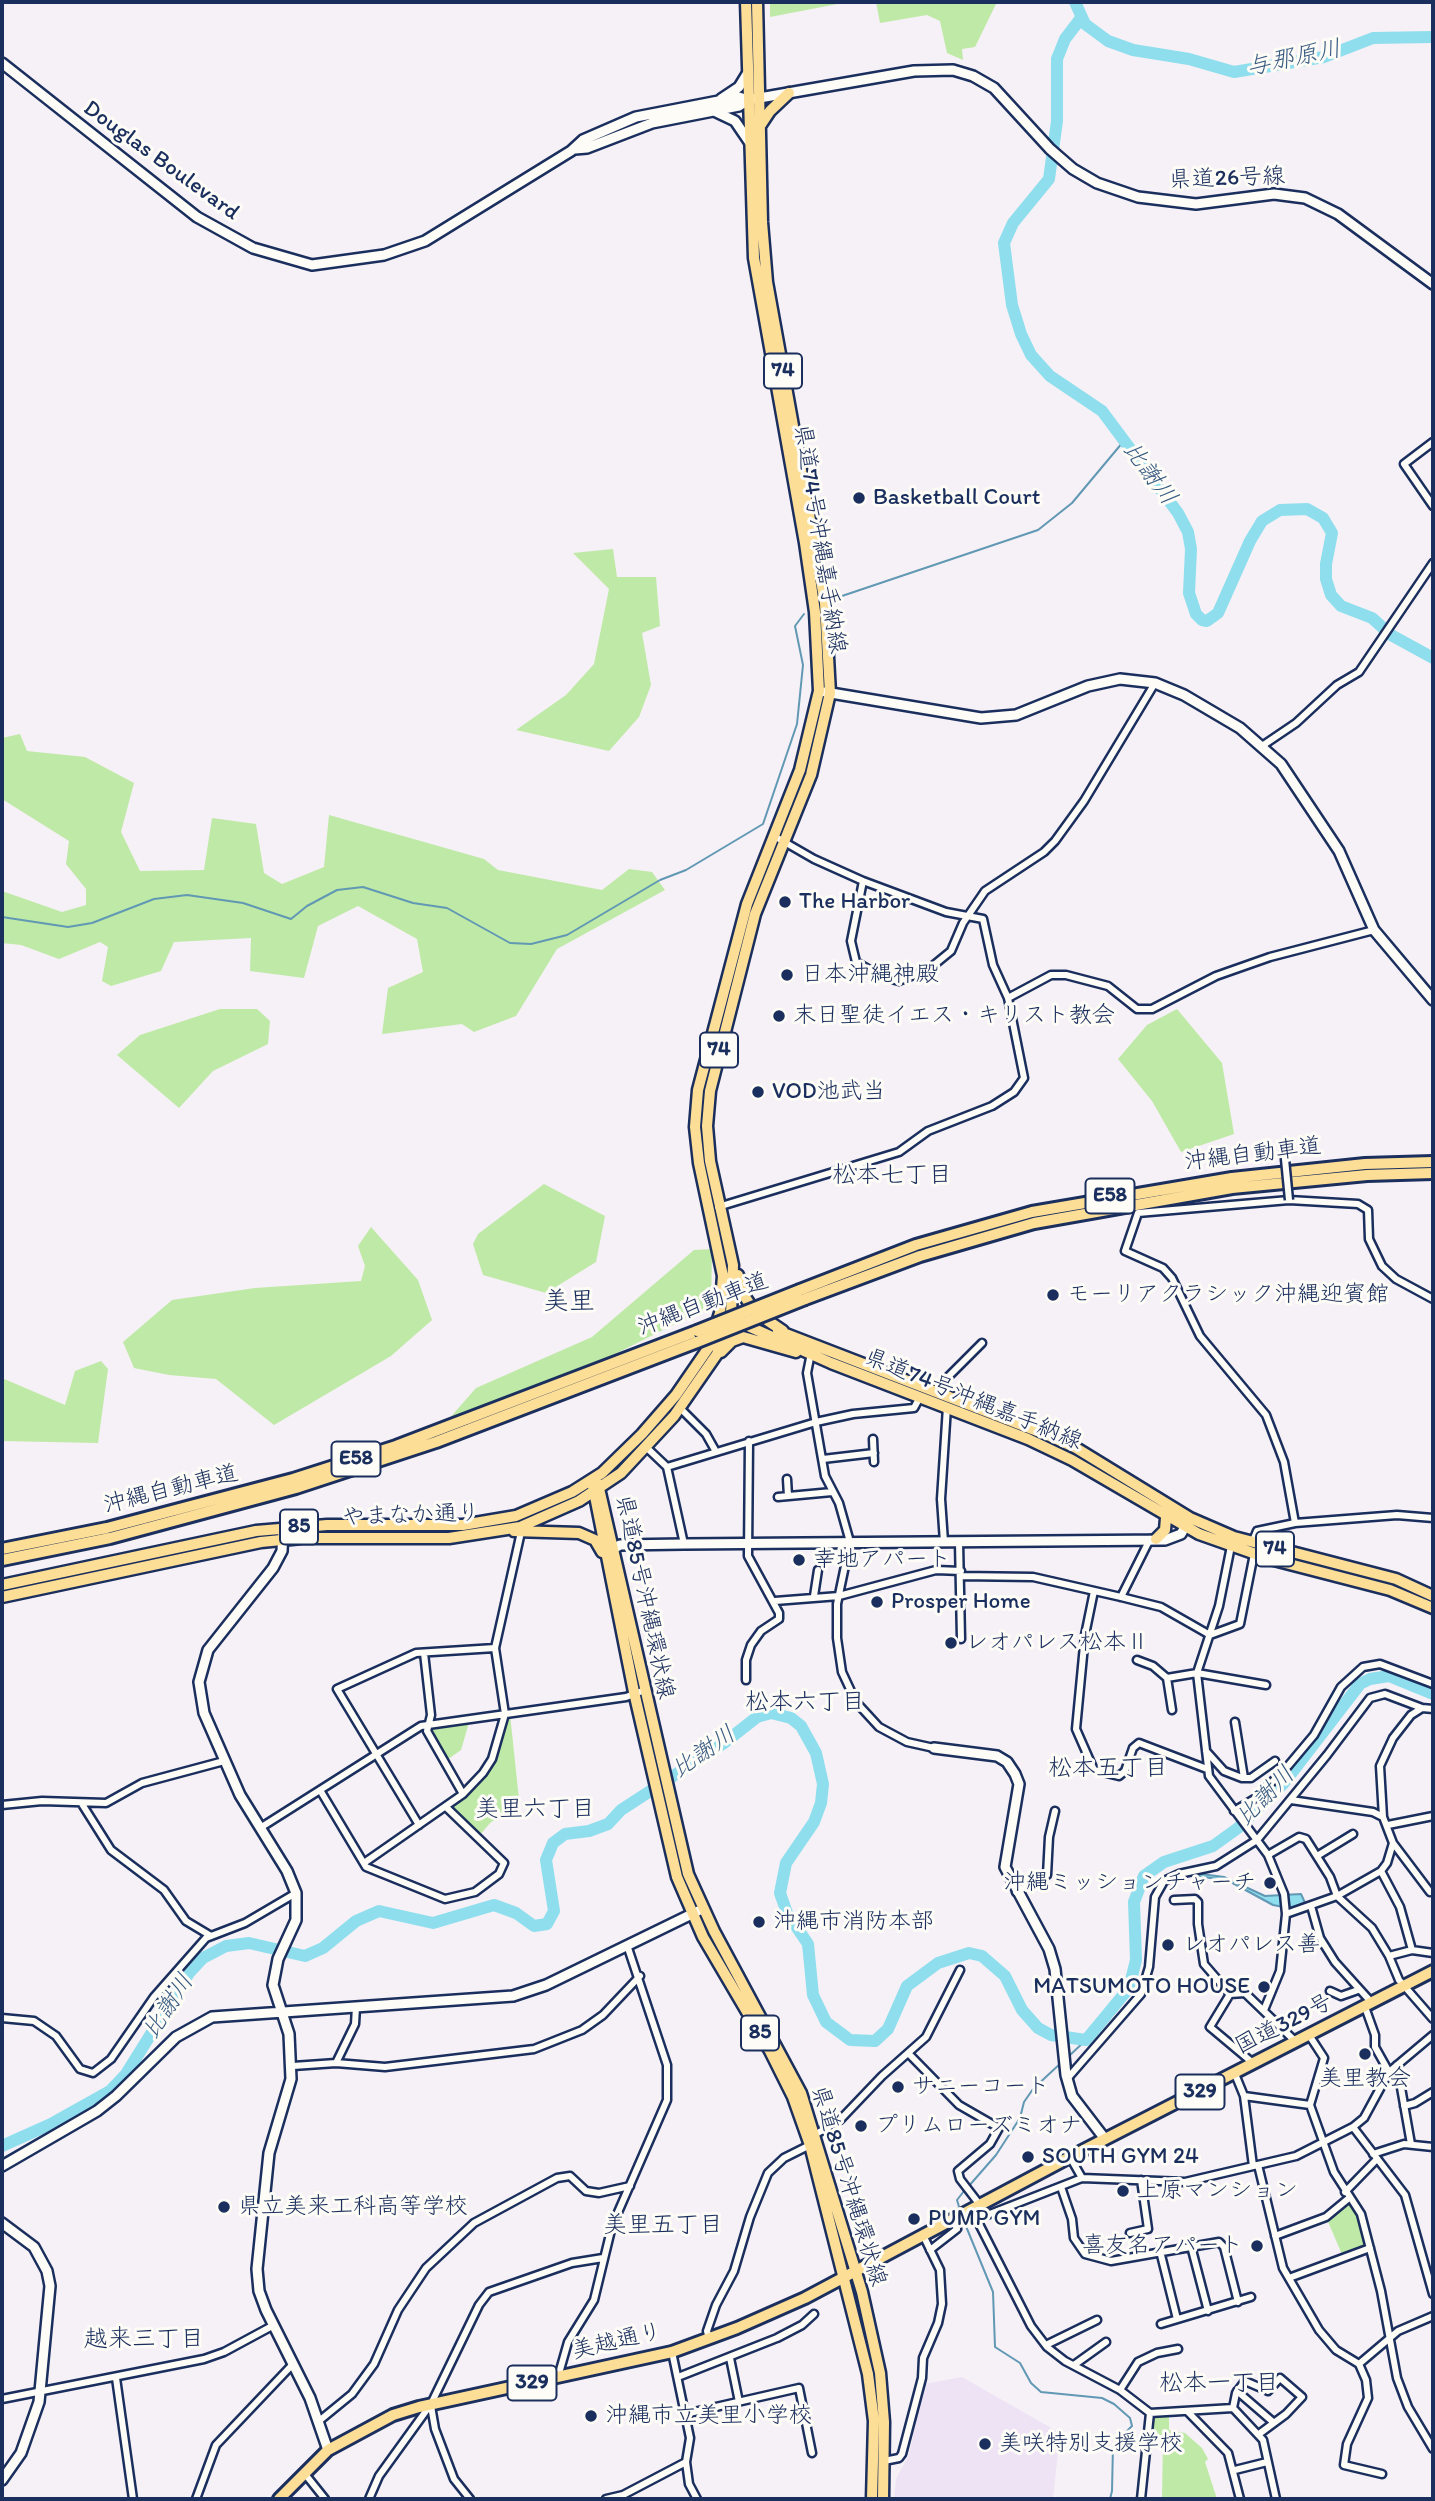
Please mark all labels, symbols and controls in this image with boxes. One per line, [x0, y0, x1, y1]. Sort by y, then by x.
water label: 与那原川 [1244, 35, 1344, 83]
street label: Douglas Boulevard [77, 95, 245, 227]
street label: 県道26号線 [1168, 163, 1286, 195]
road number: 74 [764, 354, 802, 388]
street label: 県道74号沖縄嘉手納線 [787, 422, 851, 656]
water label: 比謝川 [1116, 437, 1182, 511]
place label: Basketball Court [873, 484, 1040, 512]
marker: Basketball Court [851, 490, 867, 506]
place label: The Harbor [799, 888, 910, 916]
marker: The Harbor [777, 894, 793, 910]
place label: 日本沖縄神殿 [801, 961, 939, 989]
marker: 日本沖縄神殿 [779, 967, 795, 983]
place label: 末日聖徒イエス・キリスト教会 [793, 1002, 1115, 1030]
marker: 末日聖徒イエス・キリスト教会 [771, 1008, 787, 1024]
road number: 74 [700, 1032, 738, 1068]
place label: VOD池武当 [772, 1078, 886, 1106]
marker: VOD池武当 [750, 1084, 766, 1100]
street label: 沖縄自動車道 [1183, 1133, 1323, 1177]
district label: 松本七丁目 [832, 1162, 952, 1190]
road number: E58 [1086, 1178, 1134, 1214]
street label: 沖縄自動車道 [634, 1267, 772, 1343]
place label: モーリアクラシック沖縄迎賓館 [1067, 1281, 1389, 1309]
district label: 美里 [543, 1286, 595, 1318]
marker: モーリアクラシック沖縄迎賓館 [1045, 1287, 1061, 1303]
street label: 県道74号沖縄嘉手納線 [860, 1344, 1086, 1456]
road number: E58 [332, 1442, 380, 1476]
street label: 沖縄自動車道 [101, 1460, 241, 1520]
street label: 県道85号沖縄環状線 [609, 1492, 679, 1702]
street label: やまなか通り [342, 1500, 480, 1532]
road number: 85 [280, 1510, 318, 1544]
road number: 74 [1256, 1532, 1294, 1566]
place label: 幸地アパート [813, 1546, 951, 1574]
marker: 幸地アパート [791, 1552, 807, 1568]
place label: Prosper Home [891, 1588, 1031, 1616]
marker: Prosper Home [869, 1594, 885, 1610]
place label: レオパレス松本Ⅱ [965, 1629, 1149, 1657]
marker: レオパレス松本Ⅱ [943, 1635, 959, 1651]
district label: 松本六丁目 [745, 1689, 865, 1717]
water label: 比謝川 [666, 1721, 742, 1785]
district label: 松本五丁目 [1048, 1755, 1168, 1783]
water label: 比謝川 [1231, 1761, 1301, 1833]
district label: 美里六丁目 [475, 1796, 595, 1824]
place label: 沖縄ミッションチャーチ [1003, 1869, 1256, 1897]
marker: 沖縄ミッションチャーチ [1262, 1875, 1278, 1891]
place label: 沖縄市消防本部 [773, 1908, 934, 1936]
marker: 沖縄市消防本部 [751, 1914, 767, 1930]
place label: レオパレス善 [1182, 1931, 1320, 1959]
marker: レオパレス善 [1160, 1937, 1176, 1953]
water label: 比謝川 [137, 1969, 201, 2045]
place label: MATSUMOTO HOUSE [1033, 1973, 1250, 2001]
marker: MATSUMOTO HOUSE [1256, 1979, 1272, 1995]
street label: 国道329号 [1231, 1989, 1337, 2061]
road number: 85 [741, 2016, 779, 2050]
marker: 美里教会 [1357, 2046, 1373, 2062]
place label: 美里教会 [1319, 2065, 1411, 2093]
place label: サニーコート [912, 2073, 1050, 2101]
road number: 329 [1176, 2074, 1224, 2110]
marker: サニーコート [890, 2079, 906, 2095]
street label: 県道85号沖縄環状線 [804, 2082, 892, 2290]
place label: プリムローズミオナ [875, 2112, 1082, 2140]
marker: プリムローズミオナ [853, 2118, 869, 2134]
place label: SOUTH GYM 24 [1042, 2143, 1199, 2171]
marker: SOUTH GYM 24 [1020, 2149, 1036, 2165]
place label: 上原マンション [1137, 2177, 1298, 2205]
marker: 上原マンション [1115, 2183, 1131, 2199]
place label: 県立美来工科高等学校 [238, 2193, 468, 2221]
marker: 県立美来工科高等学校 [216, 2199, 232, 2215]
place label: PUMP GYM [928, 2205, 1040, 2233]
marker: PUMP GYM [906, 2211, 922, 2227]
district label: 美里五丁目 [603, 2212, 723, 2240]
place label: 喜友名アパート [1082, 2232, 1243, 2260]
marker: 喜友名アパート [1249, 2238, 1265, 2254]
street label: 美越通り [569, 2318, 665, 2366]
district label: 越来三丁目 [84, 2326, 204, 2354]
road number: 329 [508, 2366, 556, 2400]
district label: 松本一丁目 [1159, 2370, 1279, 2398]
place label: 沖縄市立美里小学校 [605, 2402, 812, 2430]
marker: 沖縄市立美里小学校 [583, 2408, 599, 2424]
place label: 美咲特別支援学校 [999, 2430, 1183, 2458]
marker: 美咲特別支援学校 [977, 2436, 993, 2452]

